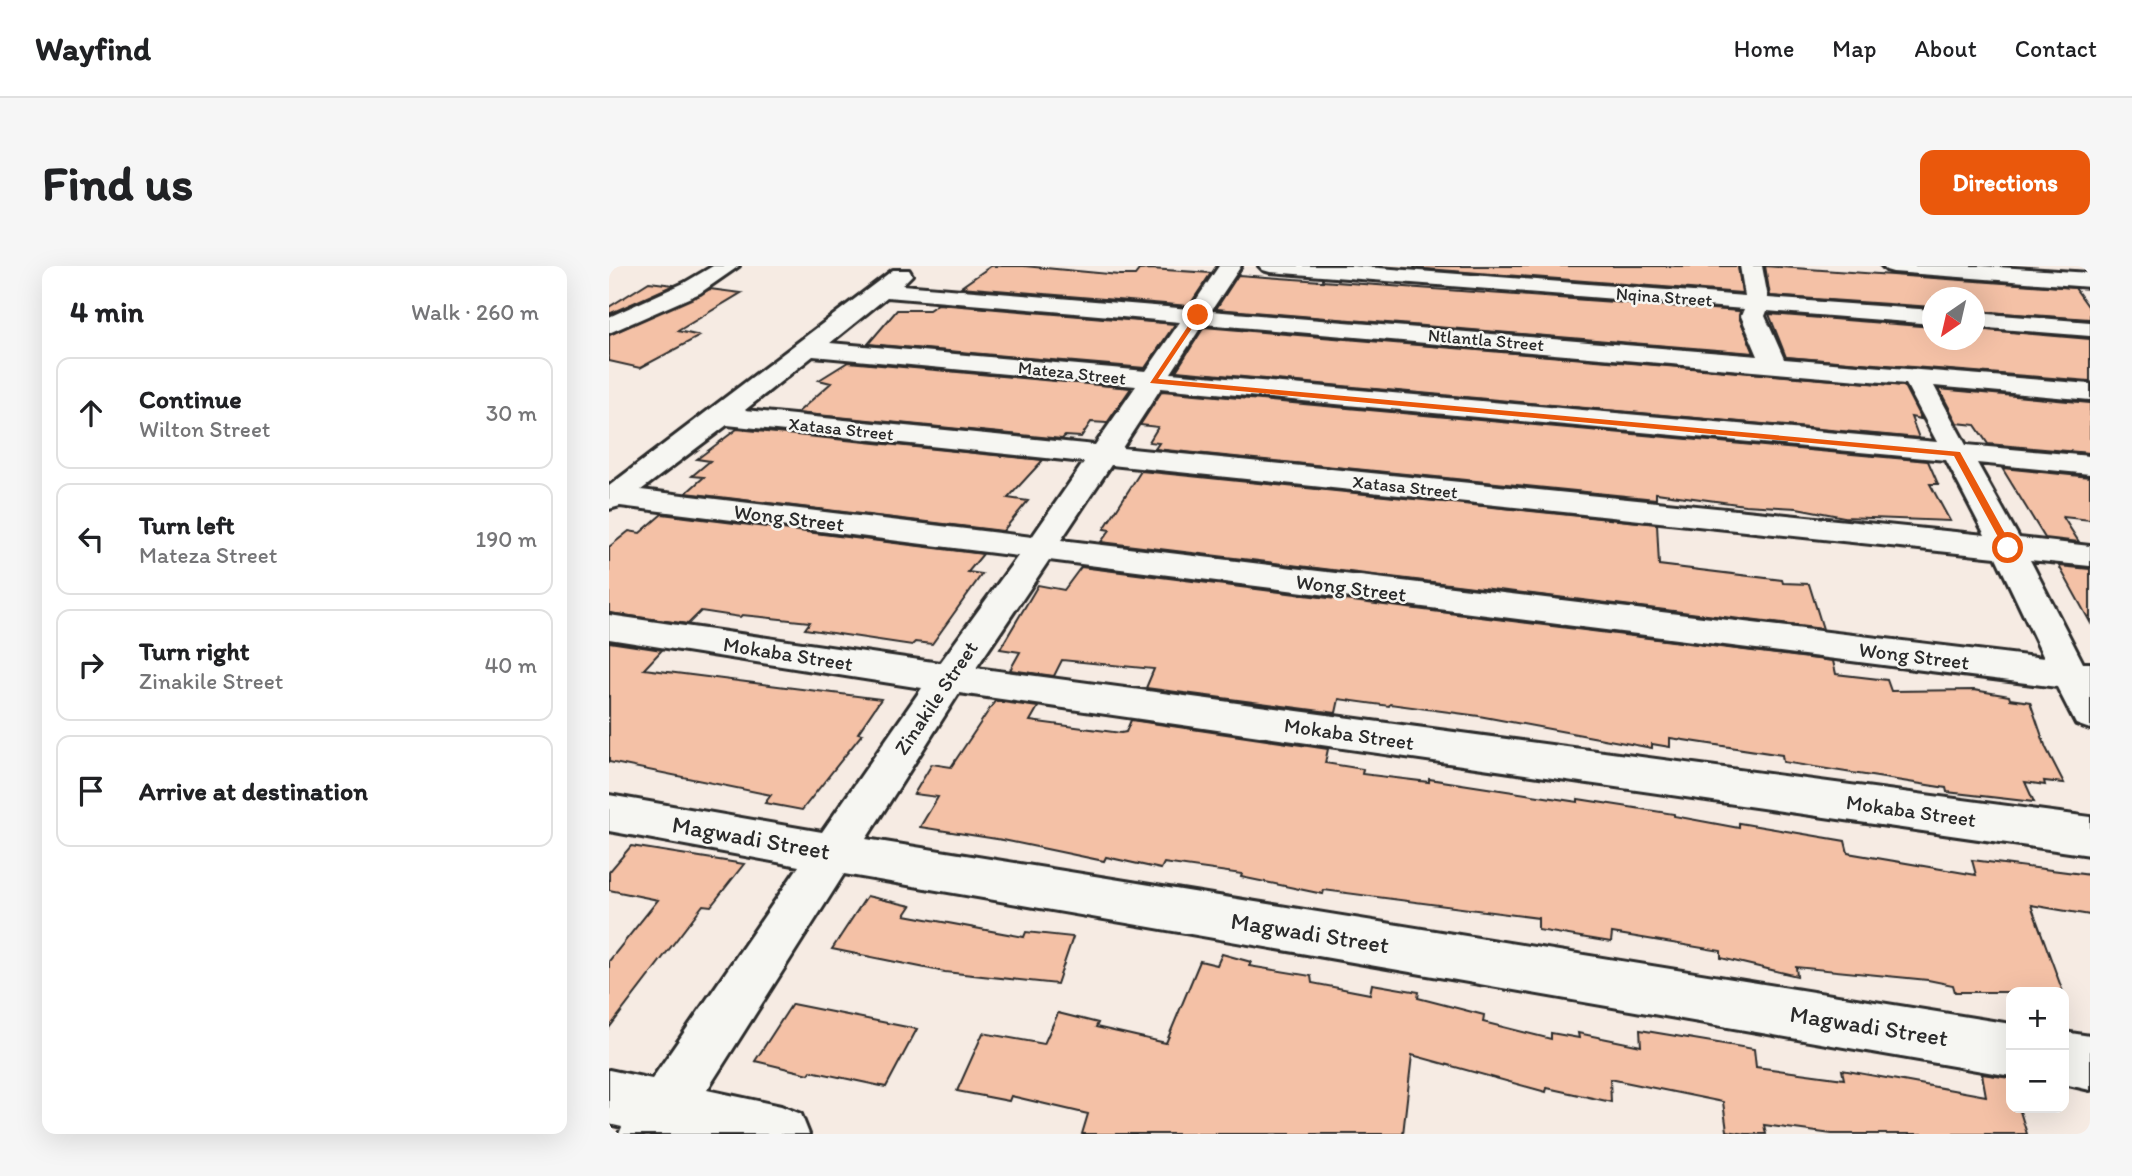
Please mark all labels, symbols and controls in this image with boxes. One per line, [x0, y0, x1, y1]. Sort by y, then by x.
text: Wayfind [35, 29, 151, 68]
text: Home [1734, 34, 1794, 63]
text: Map [1832, 34, 1876, 63]
text: About [1914, 34, 1977, 63]
text: Contact [2015, 34, 2097, 63]
button: Directions [1920, 150, 2090, 215]
text: Find us [42, 153, 193, 212]
street label: Nqina Street [1615, 283, 1713, 311]
north arrow [1922, 287, 1985, 350]
text: 4 min [70, 293, 144, 330]
text: Walk · 260 m [411, 298, 539, 326]
route end [1182, 299, 1213, 330]
street label: Ntlantla Street [1427, 324, 1545, 356]
street label: Mateza Street [1017, 356, 1127, 390]
text: Continue [139, 383, 242, 415]
icon: ahead [72, 394, 110, 432]
text: 30 m [486, 399, 537, 427]
street label: Xatasa Street [787, 413, 895, 445]
text: Wilton Street [139, 415, 271, 443]
street label: Xatasa Street [1351, 471, 1459, 503]
street label: Wong Street [732, 498, 846, 537]
text: Turn left [139, 509, 235, 541]
icon: left [72, 520, 110, 558]
text: 190 m [476, 525, 537, 553]
route start [1992, 532, 2023, 563]
text: Mateza Street [139, 541, 277, 569]
street label: Wong Street [1294, 568, 1408, 607]
street label: Mokaba Street [721, 631, 855, 676]
text: Turn right [139, 635, 250, 667]
street label: Zinakile Street [888, 636, 983, 759]
street label: Wong Street [1857, 636, 1971, 675]
icon: right [72, 646, 110, 684]
text: 40 m [484, 651, 537, 679]
text: Zinakile Street [139, 667, 283, 695]
street label: Mokaba Street [1283, 712, 1416, 755]
icon: arrive [72, 772, 110, 810]
text: Arrive at destination [139, 775, 368, 807]
street label: Mokaba Street [1845, 789, 1978, 832]
street label: Magwadi Street [670, 809, 832, 866]
street label: Magwadi Street [1229, 906, 1391, 959]
map controls [2006, 987, 2069, 1113]
button: + [2006, 987, 2069, 1050]
street label: Magwadi Street [1788, 999, 1950, 1052]
button: − [2006, 1050, 2069, 1113]

